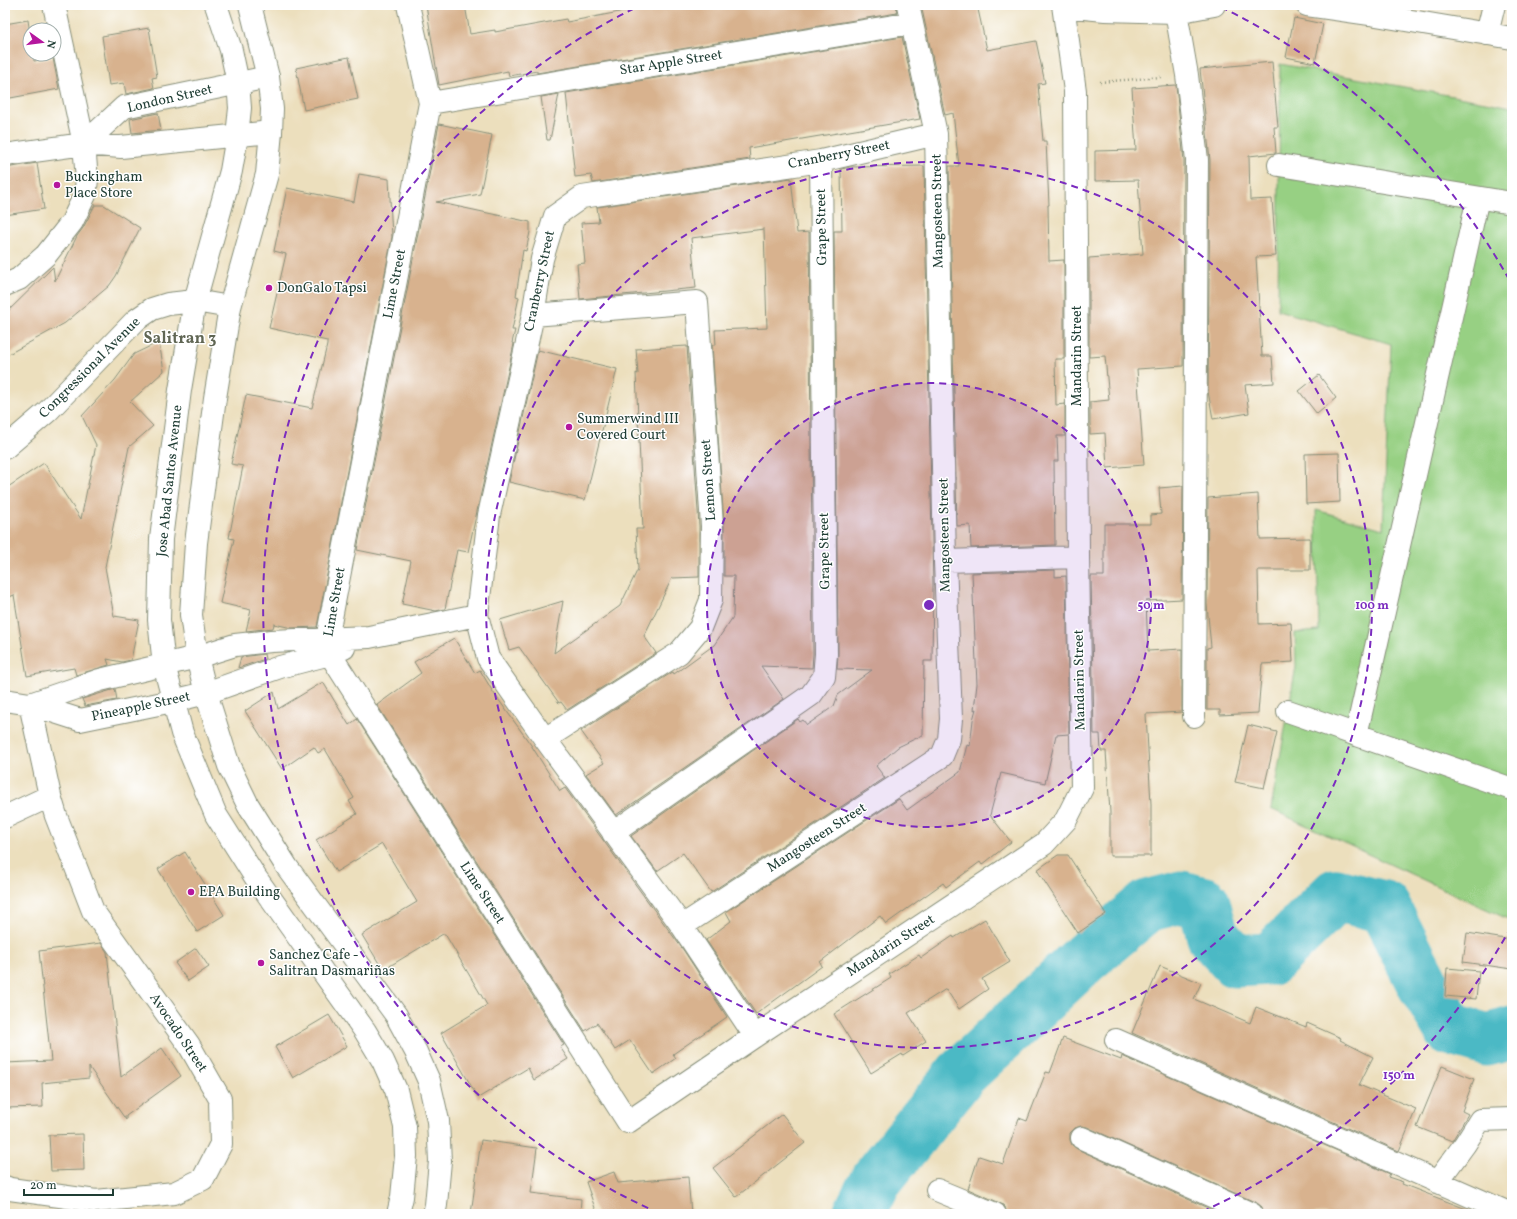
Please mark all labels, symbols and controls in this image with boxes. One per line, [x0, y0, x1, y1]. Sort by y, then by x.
north arrow [22, 22, 62, 62]
text: N [42, 38, 58, 50]
street label: Star Apple Street [618, 45, 724, 81]
street label: London Street [126, 80, 215, 118]
street label: Cranberry Street [787, 136, 891, 174]
street label: Mangosteen Street [927, 153, 949, 269]
place label: Buckingham Place Store [65, 168, 143, 203]
marker: Buckingham Place Store [52, 180, 62, 190]
street label: Grape Street [812, 188, 832, 266]
street label: Cranberry Street [520, 229, 560, 333]
street label: Lime Street [379, 247, 411, 320]
place label: DonGalo Tapsi [277, 279, 367, 298]
marker: DonGalo Tapsi [264, 283, 274, 293]
street label: Mandarin Street [1068, 305, 1087, 407]
street label: Congressional Avenue [35, 313, 145, 423]
district label: Salitran 3 [143, 328, 217, 350]
street label: Jose Abad Santos Avenue [153, 404, 187, 558]
place label: Summerwind III Covered Court [577, 410, 679, 445]
marker: Summerwind III Covered Court [564, 422, 574, 432]
street label: Lemon Street [697, 438, 721, 522]
street label: Mangosteen Street [934, 477, 956, 593]
street label: Grape Street [815, 512, 835, 590]
street label: Lime Street [320, 566, 350, 638]
centre of rings [922, 598, 936, 612]
text: 50 m [1137, 598, 1165, 614]
text: 100 m [1355, 598, 1389, 614]
street label: Mandarin Street [1070, 629, 1090, 731]
street label: Pineapple Street [90, 687, 192, 727]
street label: Mangosteen Street [764, 799, 870, 877]
street label: Lime Street [455, 858, 509, 928]
place label: EPA Building [199, 883, 280, 902]
marker: EPA Building [186, 887, 196, 897]
street label: Mandarin Street [843, 910, 939, 982]
place label: Sanchez Cafe - Salitran Dasmariñas [269, 946, 395, 981]
marker: Sanchez Cafe - Salitran Dasmariñas [256, 958, 266, 968]
street label: Avocado Street [144, 990, 212, 1076]
text: 150 m [1383, 1068, 1415, 1084]
scale bar [24, 1171, 113, 1197]
text: 20 m [30, 1178, 57, 1194]

